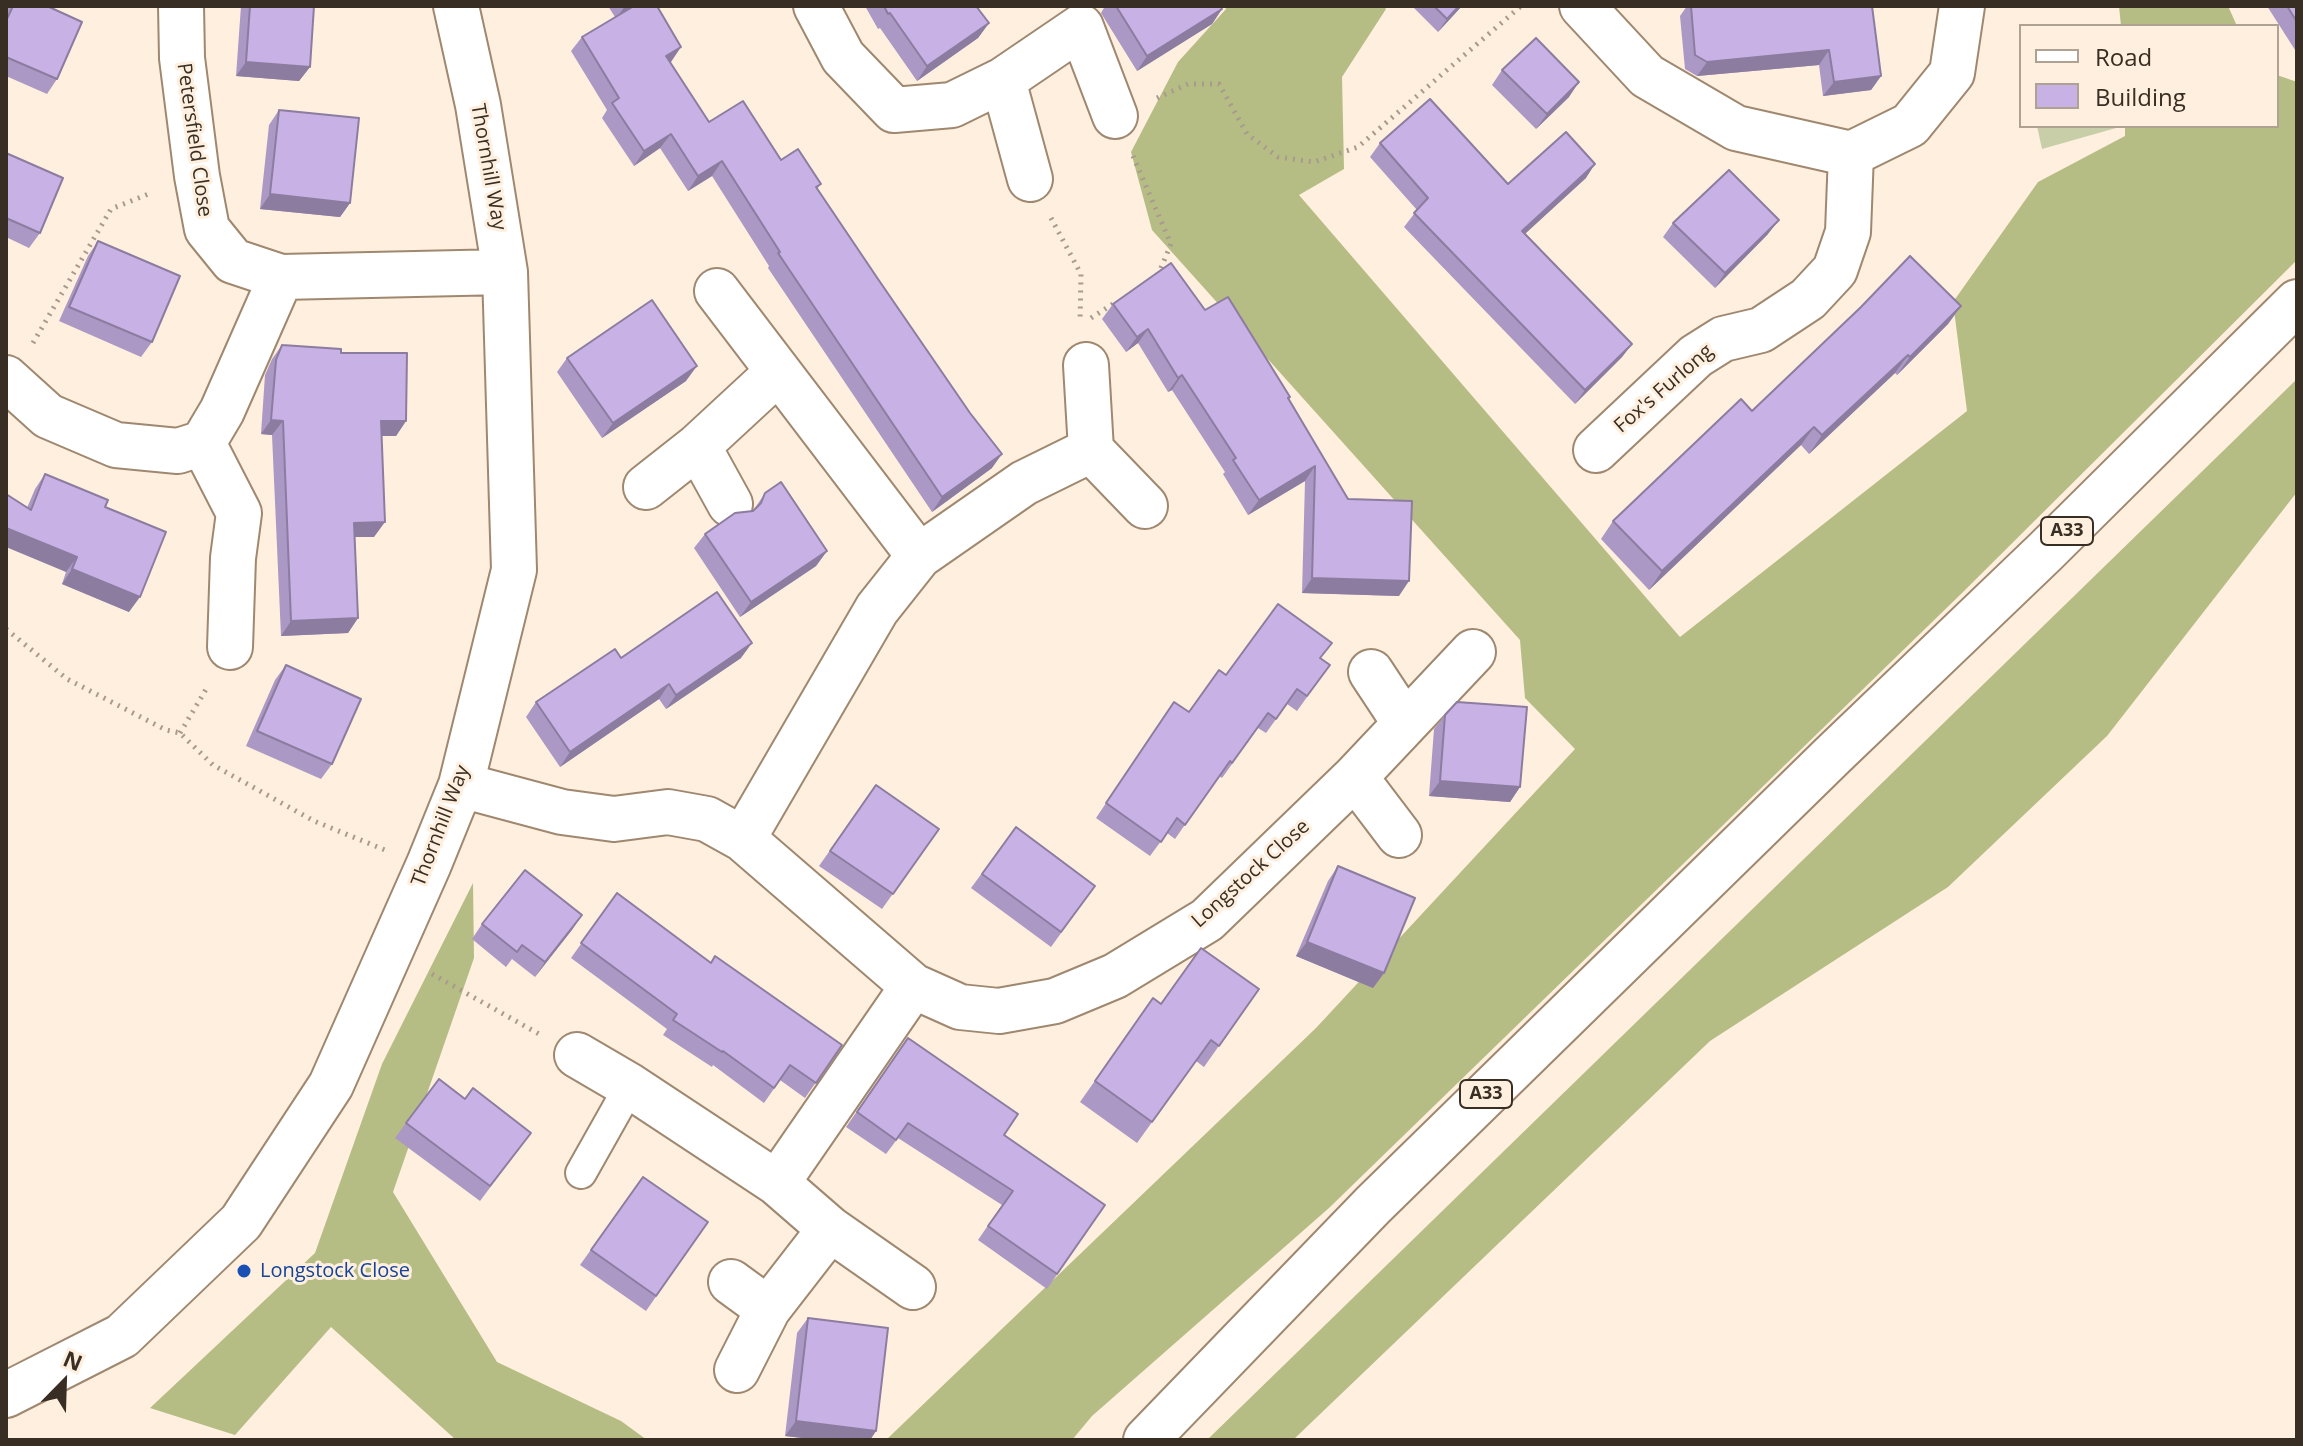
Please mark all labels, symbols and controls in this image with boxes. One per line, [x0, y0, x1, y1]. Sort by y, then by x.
legend [2019, 24, 2279, 128]
text: Road [2095, 40, 2152, 73]
street label: Petersfield Close [171, 61, 217, 219]
text: Building [2095, 80, 2186, 113]
street label: Thornhill Way [465, 102, 511, 232]
street label: Fox's Furlong [1610, 340, 1718, 438]
road number: A33 [2041, 517, 2093, 545]
street label: Thornhill Way [407, 762, 475, 890]
street label: Longstock Close [1187, 815, 1315, 933]
road number: A33 [1460, 1080, 1512, 1108]
place label: Longstock Close [260, 1259, 410, 1283]
marker: Longstock Close [235, 1262, 253, 1280]
north arrow [24, 1342, 104, 1422]
text: N [59, 1343, 87, 1377]

